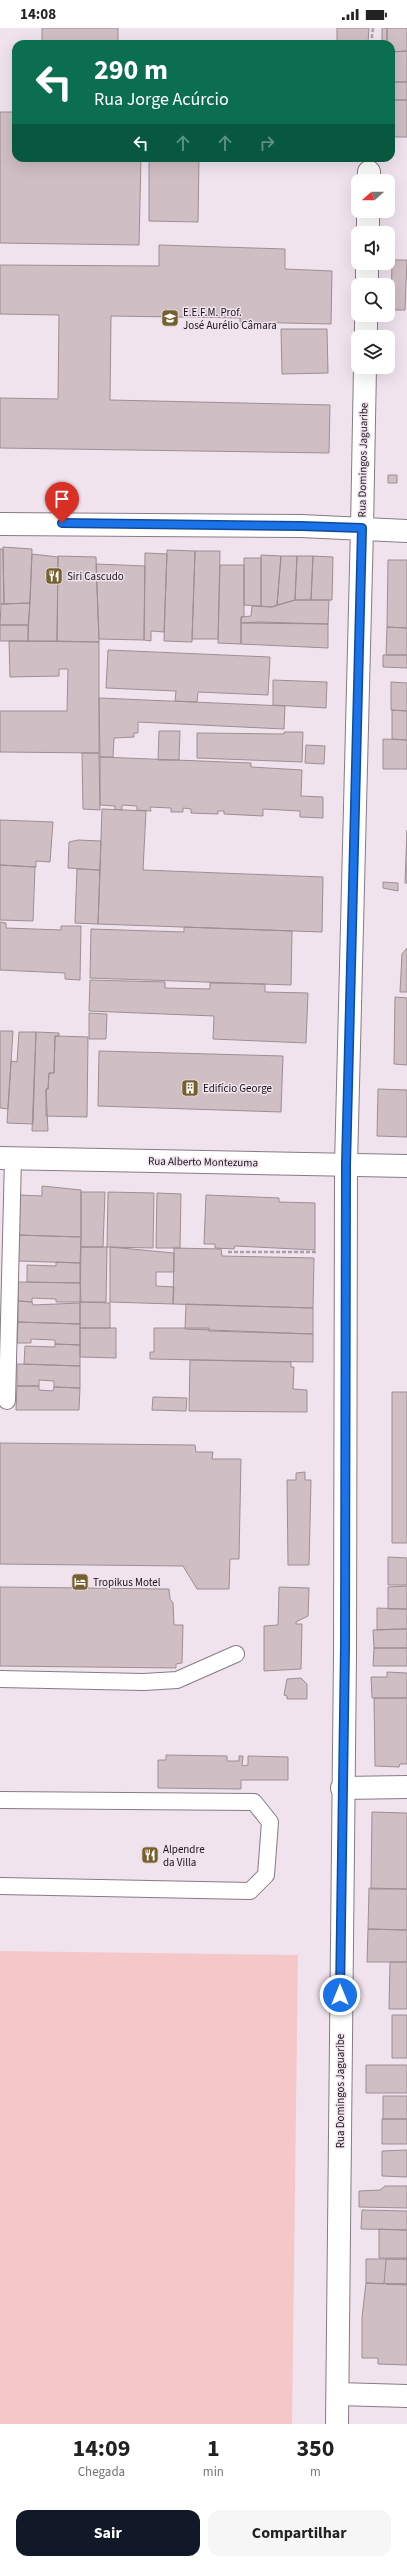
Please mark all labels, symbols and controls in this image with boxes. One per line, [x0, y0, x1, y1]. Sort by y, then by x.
text: 14:08 [20, 4, 56, 25]
text: 290 m [94, 50, 168, 90]
icon: left [28, 56, 80, 108]
text: Rua Jorge Acúrcio [94, 87, 229, 112]
icon: left [130, 132, 152, 154]
icon: ahead [172, 132, 194, 154]
icon: ahead [214, 132, 236, 154]
icon: right [256, 132, 278, 154]
north arrow [351, 174, 395, 218]
map controls [351, 174, 395, 374]
button: sound [351, 226, 395, 270]
button: search [351, 278, 395, 322]
place label: E.E.F.M. Prof. José Aurélio Câmara [183, 305, 277, 333]
school or university icon: E.E.F.M. Prof. José Aurélio Câmara [160, 308, 180, 328]
button: layers [351, 330, 395, 374]
street label: Rua Domingos Jaguaribe [355, 402, 372, 517]
pin [45, 482, 79, 523]
icon: arrive [51, 488, 73, 510]
restaurant icon: Siri Cascudo [44, 566, 64, 586]
place label: Siri Cascudo [67, 569, 124, 584]
building icon: Edifício George [180, 1078, 200, 1098]
place label: Edifício George [203, 1081, 273, 1096]
street label: Rua Alberto Montezuma [148, 1154, 258, 1170]
hotel icon: Tropikus Motel [70, 1572, 90, 1592]
place label: Tropikus Motel [93, 1575, 161, 1590]
place label: Alpendre da Villa [163, 1842, 205, 1870]
restaurant icon: Alpendre da Villa [140, 1845, 160, 1865]
position arrow [319, 1974, 361, 2016]
street label: Rua Domingos Jaguaribe [333, 2033, 348, 2148]
text: 14:09 [72, 2431, 130, 2466]
text: 1 [207, 2431, 220, 2466]
text: 350 [296, 2431, 334, 2466]
text: Chegada [78, 2463, 125, 2481]
text: min [203, 2463, 224, 2481]
text: m [310, 2463, 321, 2481]
button: Sair [16, 2510, 200, 2556]
button: Compartilhar [208, 2510, 391, 2556]

